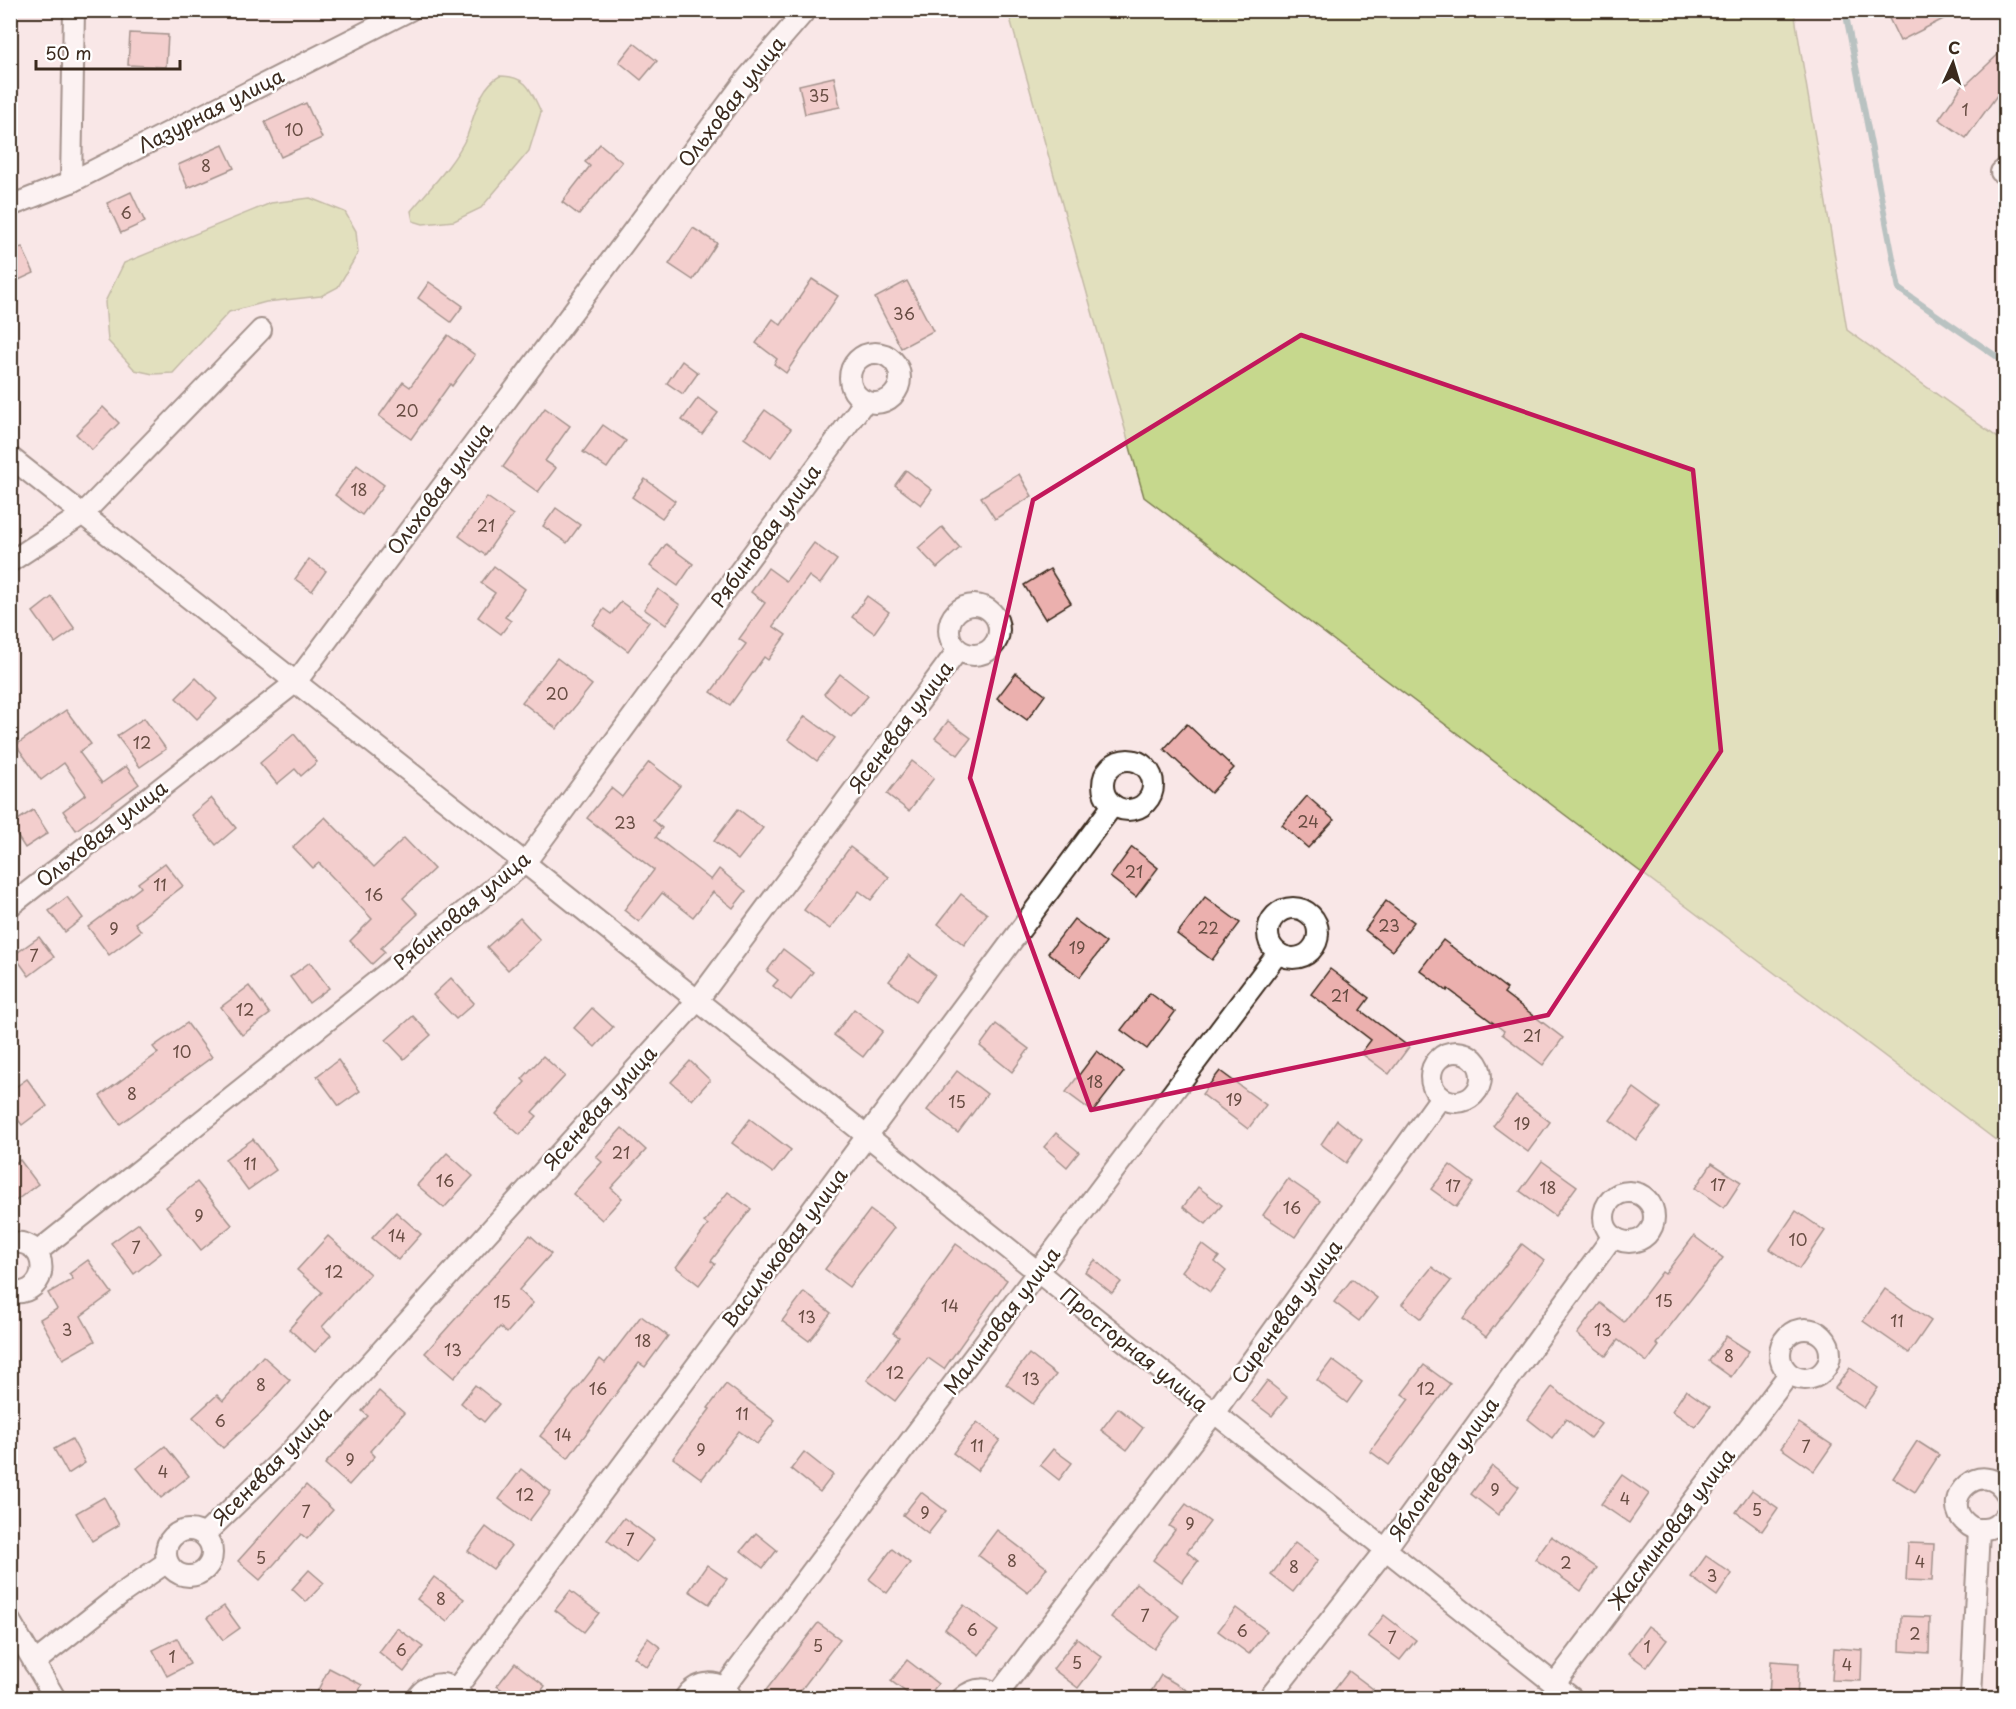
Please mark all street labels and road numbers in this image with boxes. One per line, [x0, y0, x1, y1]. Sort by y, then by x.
street label: Ольховая улица [670, 29, 792, 173]
street label: Лазурная улица [132, 60, 289, 160]
street label: Ольховая улица [379, 415, 499, 561]
street label: Рябиновая улица [703, 457, 828, 613]
street label: Ясеневая улица [841, 654, 960, 799]
street label: Ольховая улица [29, 772, 174, 894]
street label: Рябиновая улица [386, 844, 537, 977]
street label: Ясеневая улица [535, 1038, 664, 1176]
street label: Васильковая улица [714, 1161, 854, 1333]
street label: Сиреневая улица [1224, 1233, 1349, 1390]
street label: Малиновая улица [936, 1240, 1067, 1401]
street label: Просторная улица [1054, 1280, 1216, 1419]
street label: Яблоневая улица [1381, 1390, 1506, 1546]
street label: Ясеневая улица [205, 1398, 338, 1532]
street label: Жасминовая улица [1600, 1441, 1742, 1616]

